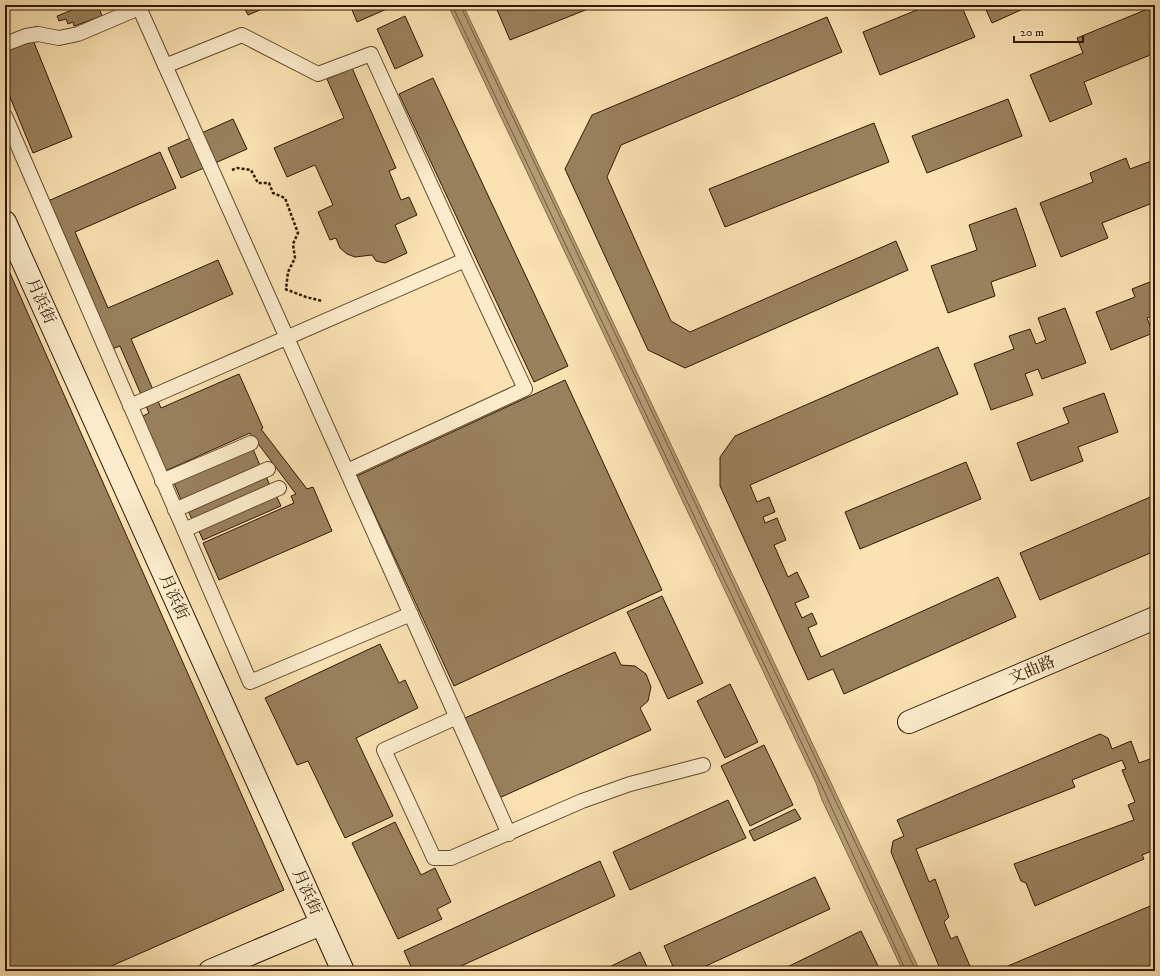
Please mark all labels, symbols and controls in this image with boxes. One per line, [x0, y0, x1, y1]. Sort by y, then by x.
scale bar [1014, 18, 1083, 44]
text: 20 m [1020, 25, 1044, 40]
street label: 月浜街 [22, 275, 60, 327]
street label: 月浜街 [155, 571, 193, 623]
street label: 文曲路 [1006, 651, 1058, 689]
street label: 月浜街 [288, 866, 326, 918]

